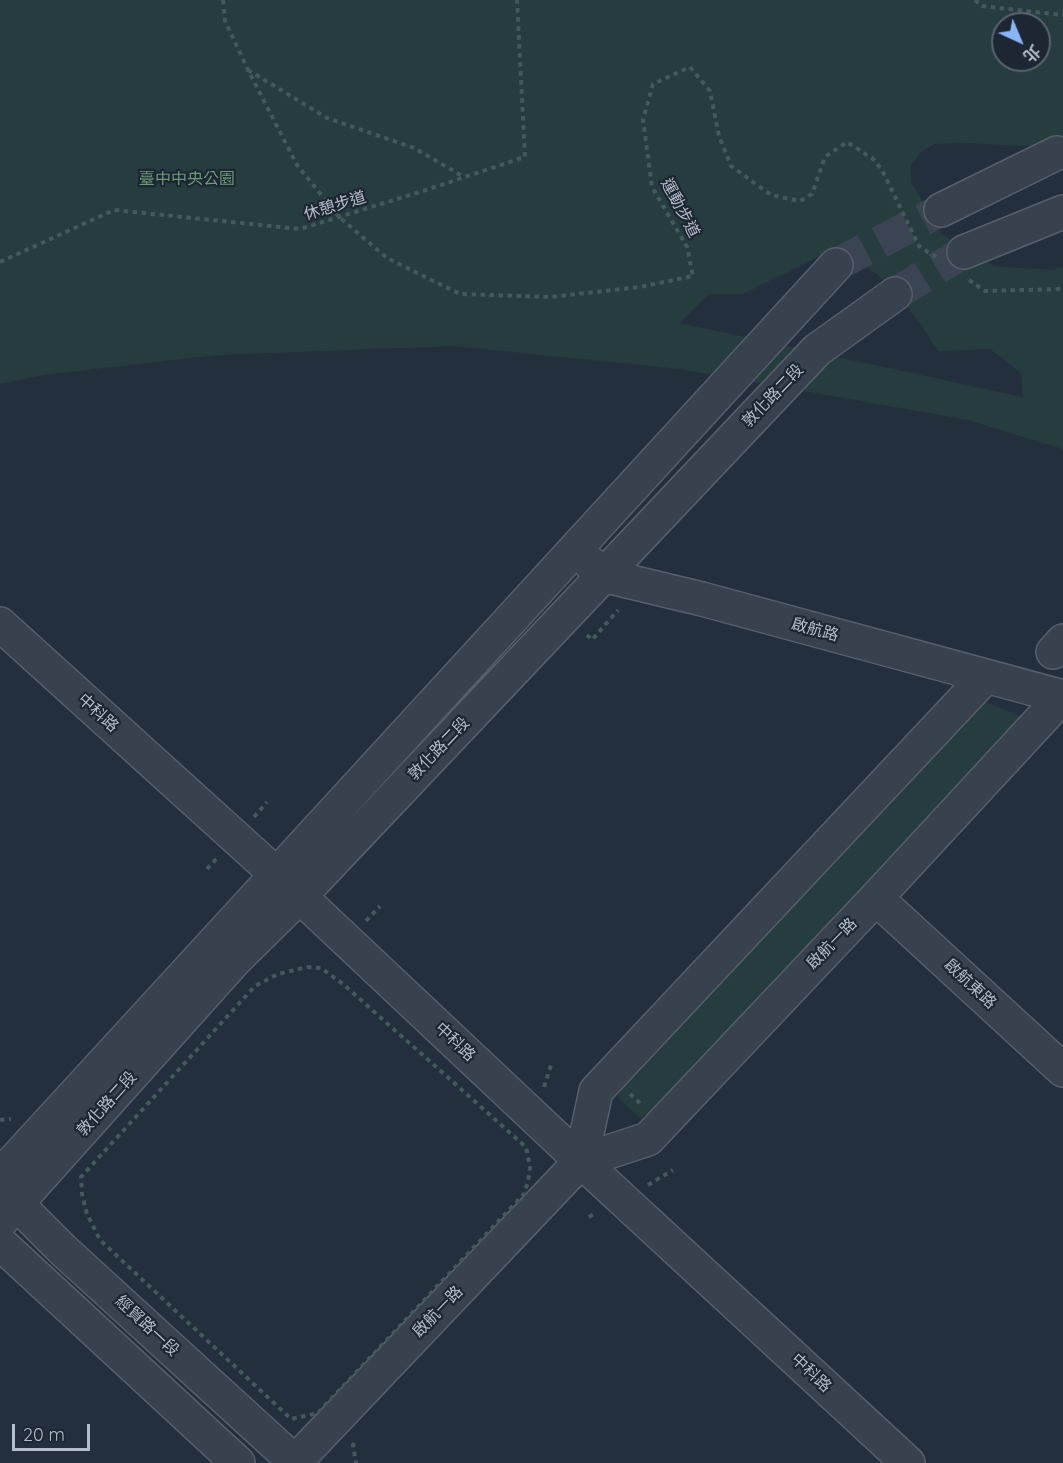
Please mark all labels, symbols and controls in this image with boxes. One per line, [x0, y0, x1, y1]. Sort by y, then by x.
north arrow [991, 12, 1051, 72]
text: 北 [1019, 41, 1045, 66]
park label: 臺中中央公園 [139, 169, 235, 189]
street label: 運動步道 [657, 175, 703, 241]
street label: 休憩步道 [302, 187, 368, 225]
street label: 敦化路二段 [738, 361, 808, 431]
street label: 啟航路 [789, 615, 841, 645]
street label: 中科路 [74, 690, 122, 736]
street label: 敦化路二段 [404, 714, 474, 784]
street label: 啟航一路 [803, 914, 861, 974]
street label: 啟航東路 [940, 955, 1000, 1013]
street label: 中科路 [431, 1019, 479, 1065]
street label: 敦化路二段 [73, 1068, 141, 1140]
street label: 啟航一路 [409, 1282, 467, 1342]
street label: 經貿路一段 [111, 1292, 183, 1360]
street label: 中科路 [787, 1350, 835, 1396]
scale bar [15, 1412, 93, 1450]
text: 20 m [23, 1423, 65, 1446]

